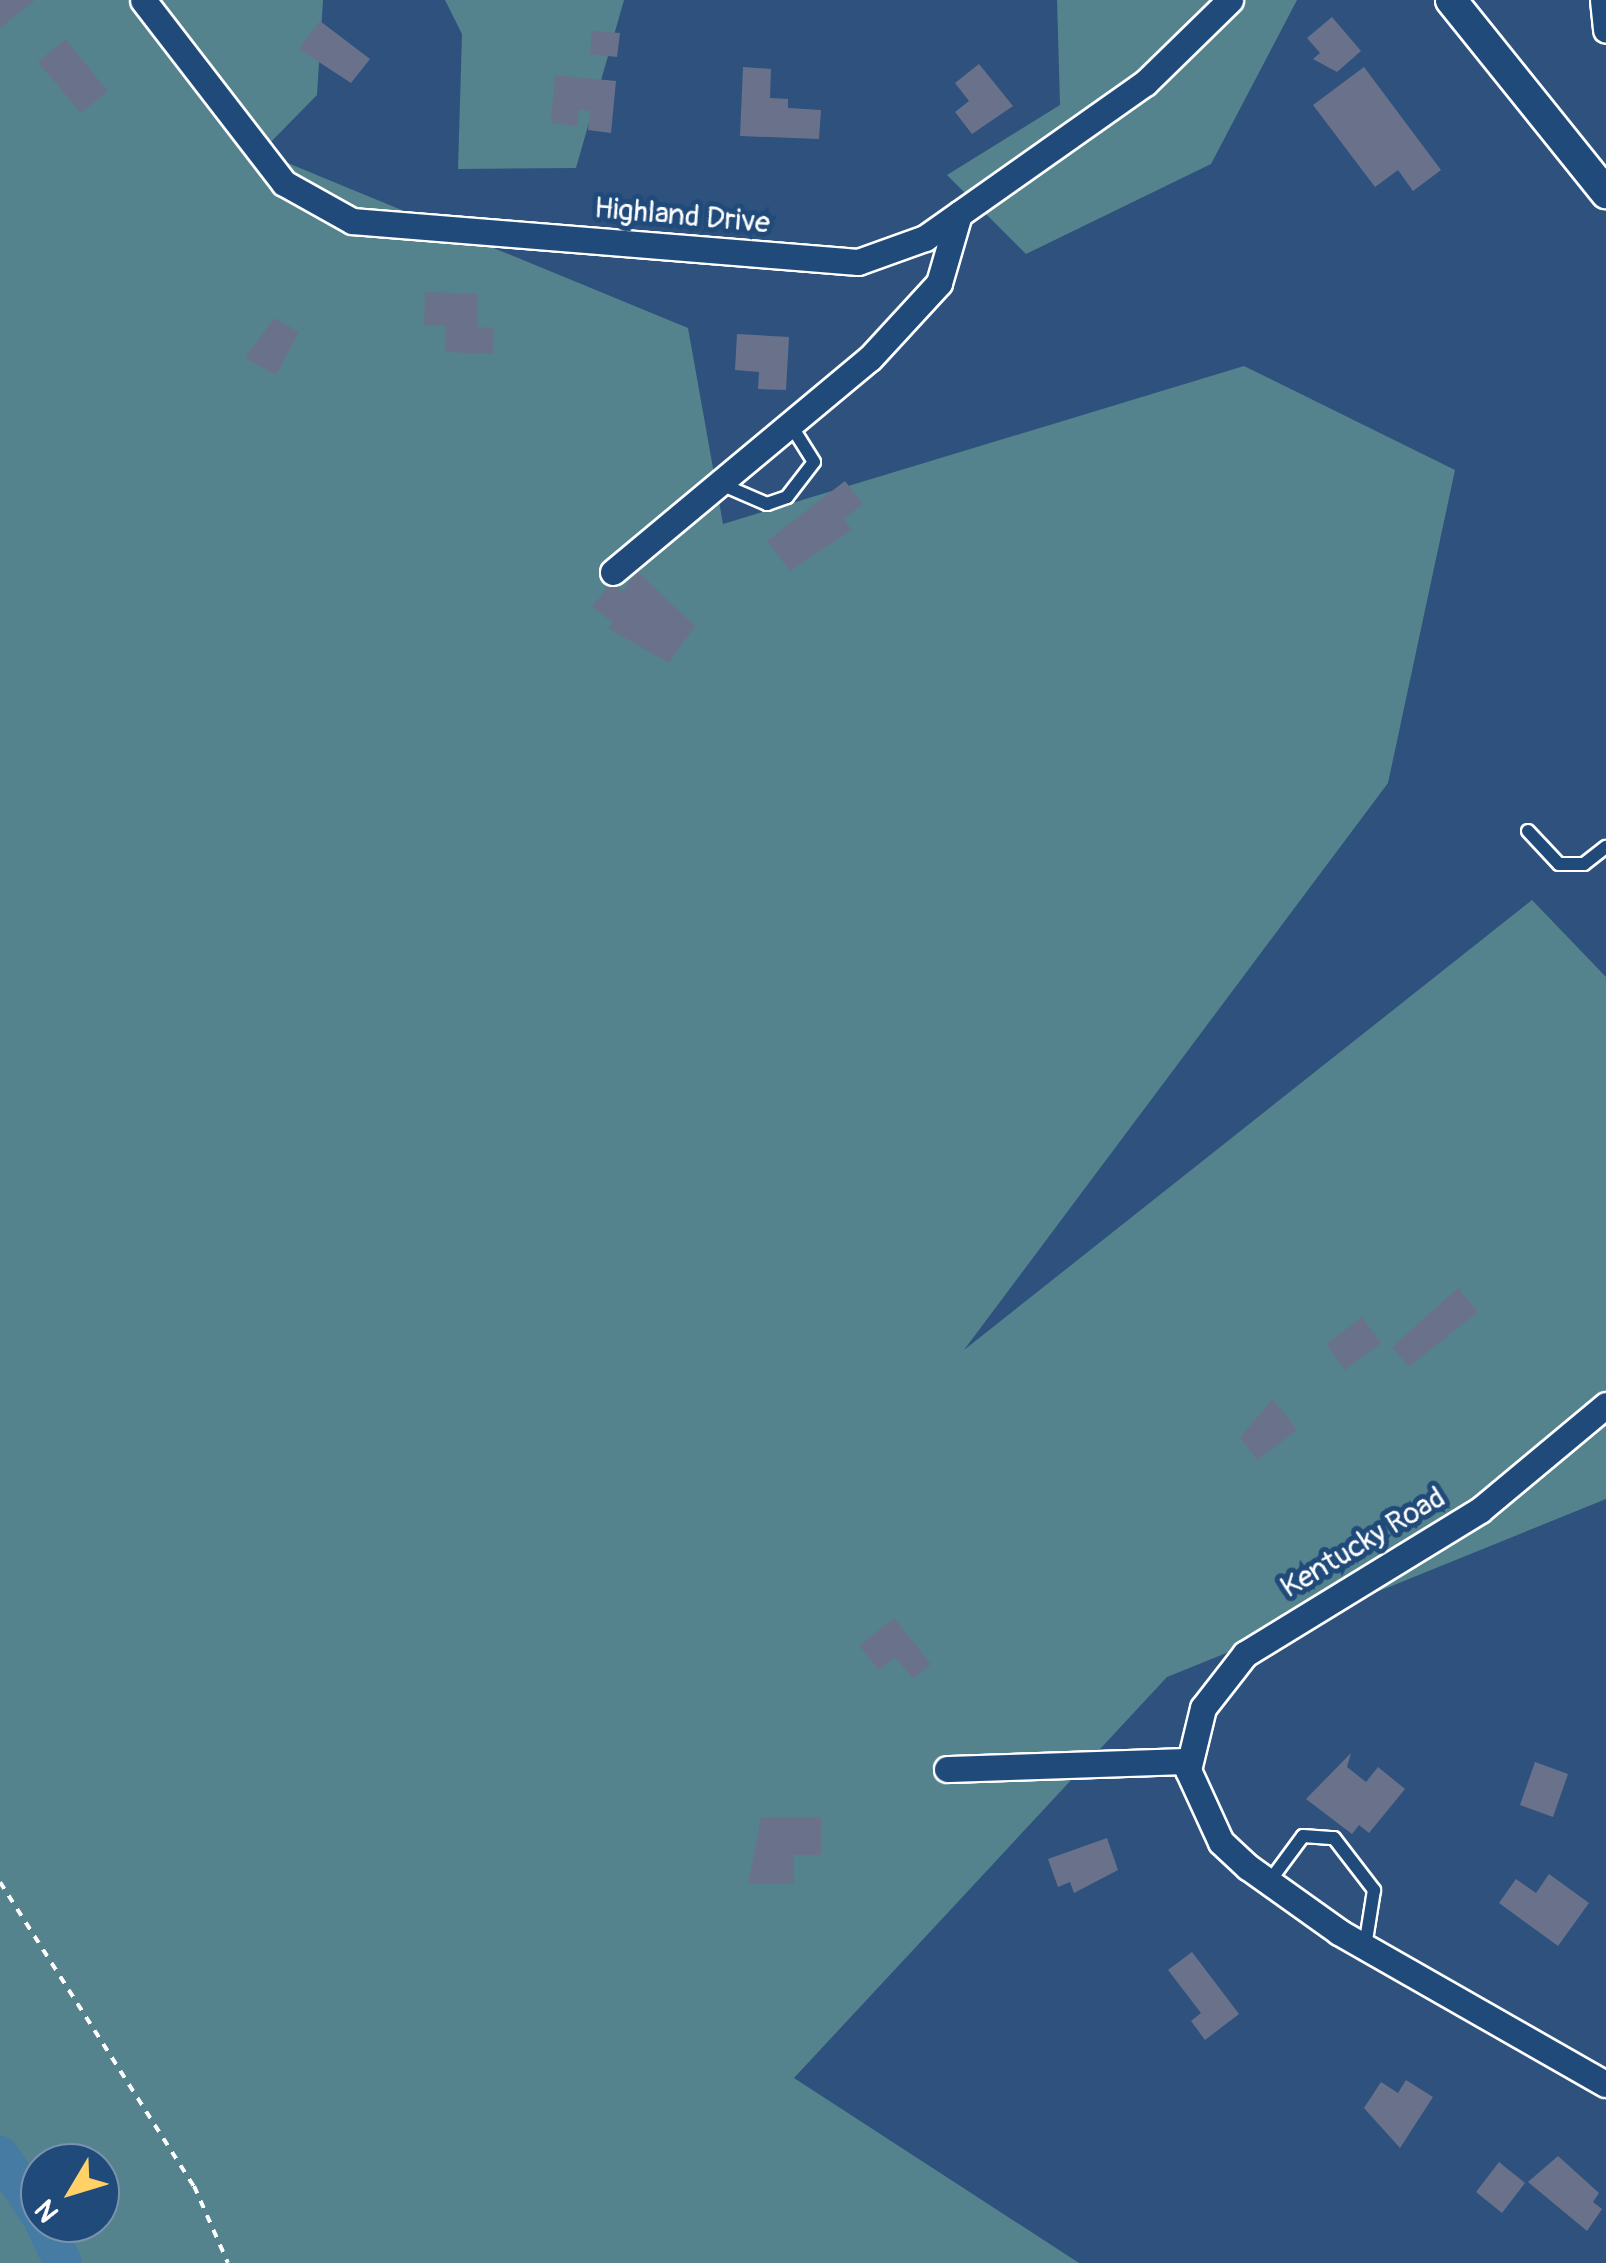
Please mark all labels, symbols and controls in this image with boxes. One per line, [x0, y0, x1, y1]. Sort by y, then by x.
street label: Highland Drive [593, 190, 771, 242]
street label: Kentucky Road [1274, 1480, 1452, 1606]
north arrow [20, 2143, 120, 2243]
text: N [28, 2192, 67, 2229]

